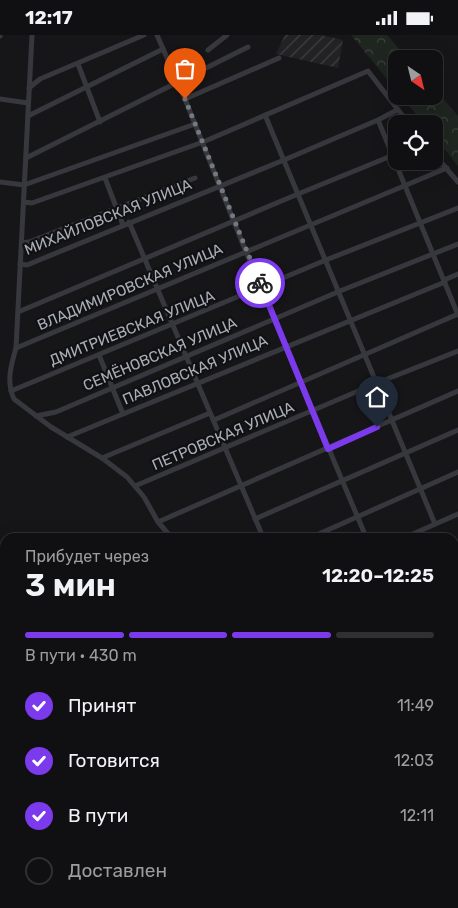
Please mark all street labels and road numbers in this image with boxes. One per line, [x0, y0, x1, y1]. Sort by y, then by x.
street label: МИХАЙЛОВСКАЯ УЛИЦА [22, 175, 194, 259]
street label: ВЛАДИМИРОВСКАЯ УЛИЦА [35, 240, 225, 334]
street label: ДМИТРИЕВСКАЯ УЛИЦА [47, 287, 217, 369]
street label: СЕМЁНОВСКАЯ УЛИЦА [80, 313, 240, 395]
street label: ПАВЛОВСКАЯ УЛИЦА [120, 331, 270, 409]
street label: ПЕТРОВСКАЯ УЛИЦА [149, 398, 297, 474]

